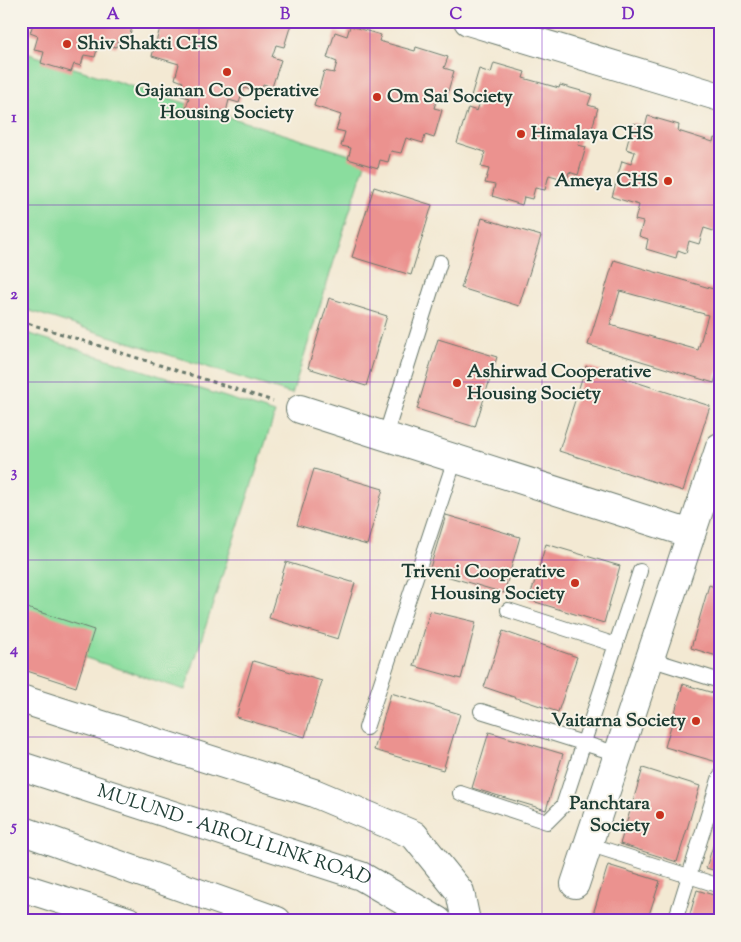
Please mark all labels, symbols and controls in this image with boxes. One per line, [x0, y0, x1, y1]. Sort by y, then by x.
text: A [107, 4, 120, 27]
text: B [280, 4, 290, 27]
text: C [450, 4, 463, 27]
text: D [622, 4, 635, 27]
place label: Shiv Shakti CHS [77, 31, 218, 58]
marker: Shiv Shakti CHS [61, 38, 73, 50]
marker: Gajanan Co Operative Housing Society [221, 66, 233, 78]
place label: Gajanan Co Operative Housing Society [135, 78, 319, 127]
place label: Om Sai Society [387, 84, 513, 111]
marker: Om Sai Society [371, 91, 383, 103]
text: 1 [11, 107, 17, 130]
place label: Himalaya CHS [531, 121, 654, 148]
marker: Himalaya CHS [515, 128, 527, 140]
place label: Ameya CHS [555, 168, 658, 195]
marker: Ameya CHS [662, 175, 674, 187]
text: 2 [10, 284, 18, 307]
place label: Ashirwad Cooperative Housing Society [467, 359, 652, 408]
marker: Ashirwad Cooperative Housing Society [451, 377, 463, 389]
text: 3 [11, 462, 18, 485]
place label: Triveni Cooperative Housing Society [401, 559, 566, 608]
marker: Triveni Cooperative Housing Society [569, 577, 581, 589]
text: 4 [9, 639, 18, 662]
place label: Vaitarna Society [551, 708, 687, 735]
marker: Vaitarna Society [690, 715, 702, 727]
street label: MULUND - AIROLI LINK ROAD [94, 778, 376, 893]
place label: Panchtara Society [569, 791, 651, 840]
marker: Panchtara Society [654, 809, 666, 821]
text: 5 [9, 816, 17, 839]

